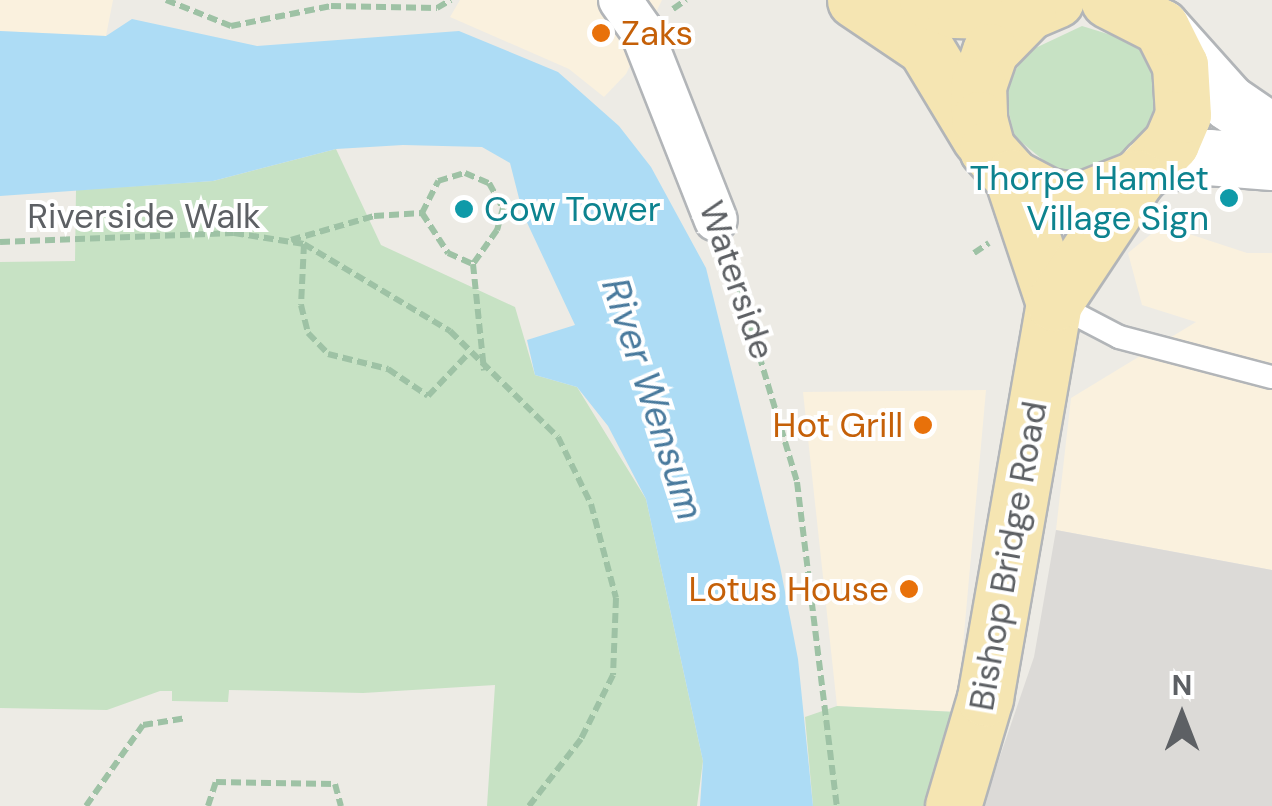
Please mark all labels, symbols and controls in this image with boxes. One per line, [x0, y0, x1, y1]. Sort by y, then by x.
place label: Zaks [621, 12, 693, 54]
marker: Zaks [590, 22, 612, 44]
place label: Thorpe Hamlet Village Sign [970, 157, 1209, 239]
marker: Thorpe Hamlet Village Sign [1218, 187, 1240, 209]
place label: Cow Tower [484, 188, 661, 230]
street label: Riverside Walk [27, 195, 261, 237]
street label: Waterside [690, 195, 784, 365]
marker: Cow Tower [453, 198, 475, 220]
water label: River Wensum [592, 272, 712, 526]
street label: Bishop Bridge Road [960, 398, 1056, 714]
place label: Hot Grill [773, 404, 903, 446]
marker: Hot Grill [912, 414, 934, 436]
place label: Lotus House [688, 568, 889, 610]
marker: Lotus House [898, 578, 920, 600]
north arrow [1132, 666, 1232, 766]
text: N [1172, 667, 1192, 704]

